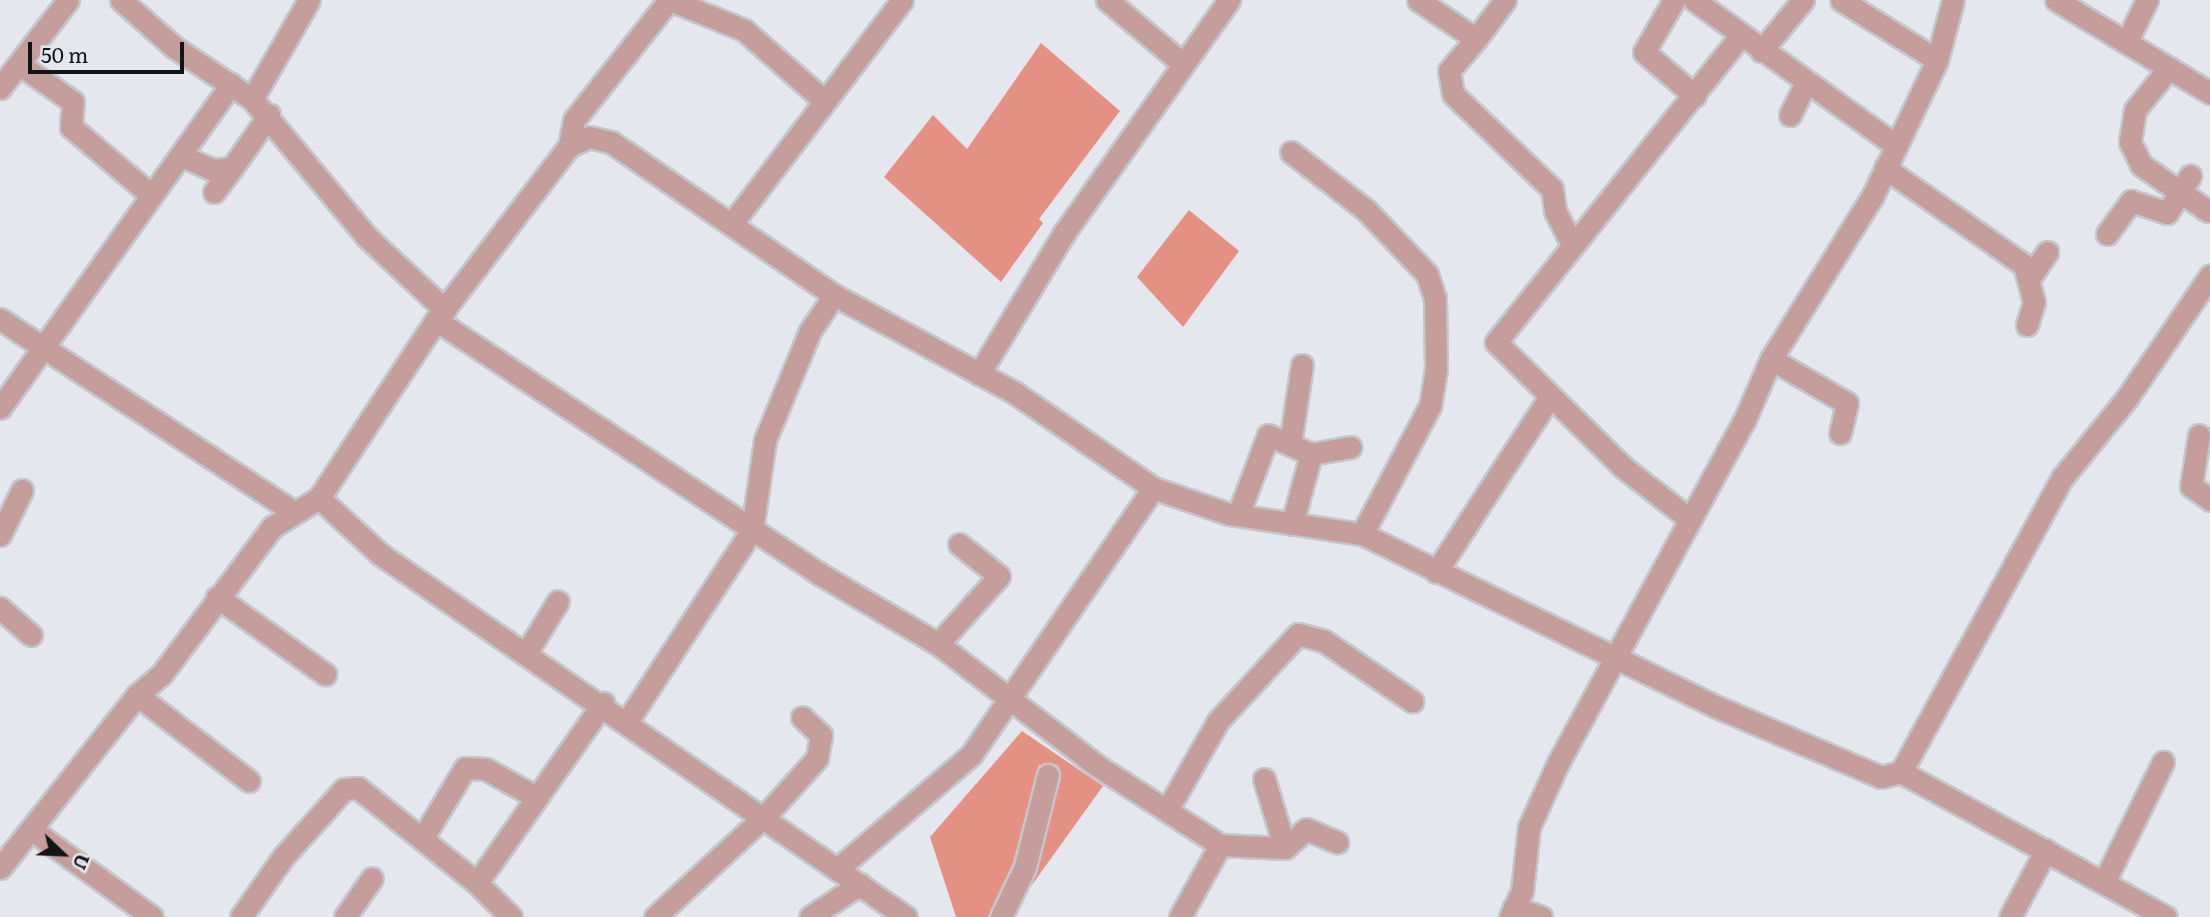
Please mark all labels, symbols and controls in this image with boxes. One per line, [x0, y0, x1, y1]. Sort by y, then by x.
scale bar [32, 28, 187, 72]
text: 50 m [41, 38, 88, 69]
north arrow [28, 819, 98, 889]
text: U [67, 850, 98, 875]

